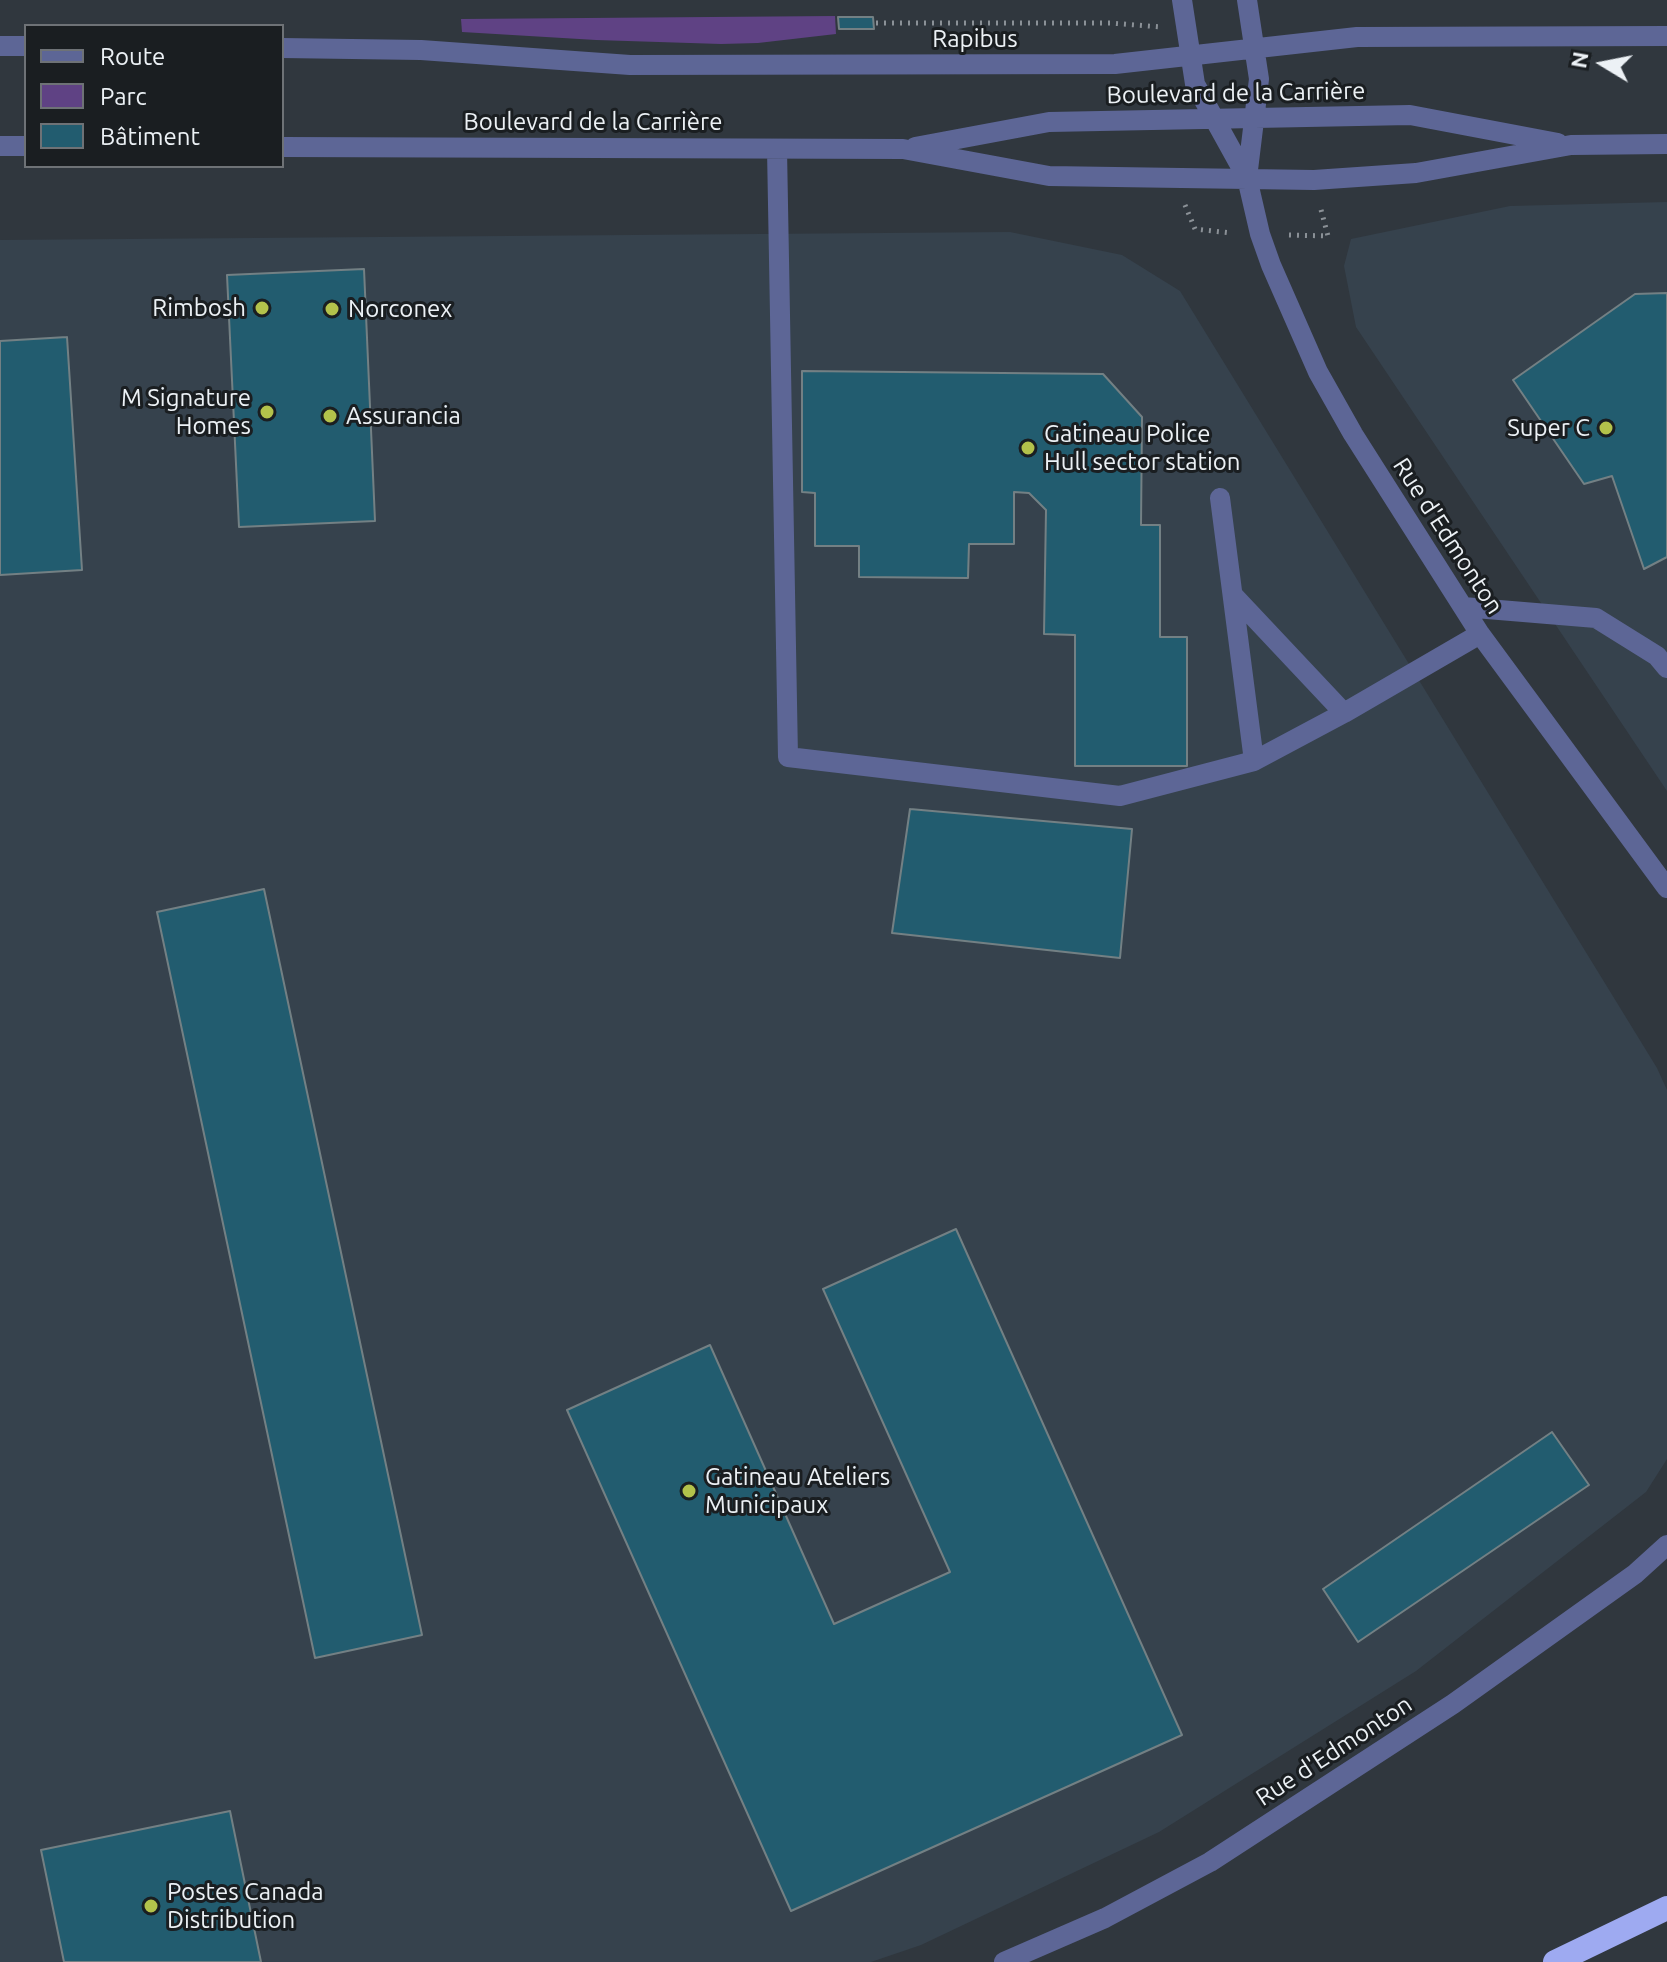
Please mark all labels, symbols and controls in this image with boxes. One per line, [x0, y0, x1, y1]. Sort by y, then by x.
legend [24, 24, 284, 168]
north arrow [1563, 24, 1643, 104]
street label: Rapibus [932, 25, 1018, 53]
text: Route [100, 43, 165, 70]
text: N [1565, 49, 1593, 70]
street label: Boulevard de la Carrière [1106, 76, 1366, 110]
text: Parc [100, 83, 147, 110]
street label: Boulevard de la Carrière [464, 108, 722, 136]
text: Bâtiment [100, 123, 200, 150]
place label: Rimbosh [152, 294, 246, 322]
place label: Norconex [348, 295, 452, 323]
marker: Rimbosh [253, 299, 271, 317]
marker: Norconex [323, 300, 341, 318]
place label: M Signature Homes [121, 384, 251, 440]
place label: Assurancia [346, 402, 461, 430]
marker: M Signature Homes [258, 403, 276, 421]
marker: Assurancia [321, 407, 339, 425]
place label: Super C [1507, 414, 1590, 442]
marker: Super C [1597, 419, 1615, 437]
place label: Gatineau Police Hull sector station [1044, 420, 1240, 476]
marker: Gatineau Police Hull sector station [1019, 439, 1037, 457]
street label: Rue d'Edmonton [1387, 453, 1509, 619]
place label: Gatineau Ateliers Municipaux [705, 1463, 890, 1519]
marker: Gatineau Ateliers Municipaux [680, 1482, 698, 1500]
street label: Rue d'Edmonton [1251, 1690, 1417, 1812]
place label: Postes Canada Distribution [167, 1878, 324, 1934]
marker: Postes Canada Distribution [142, 1897, 160, 1915]

